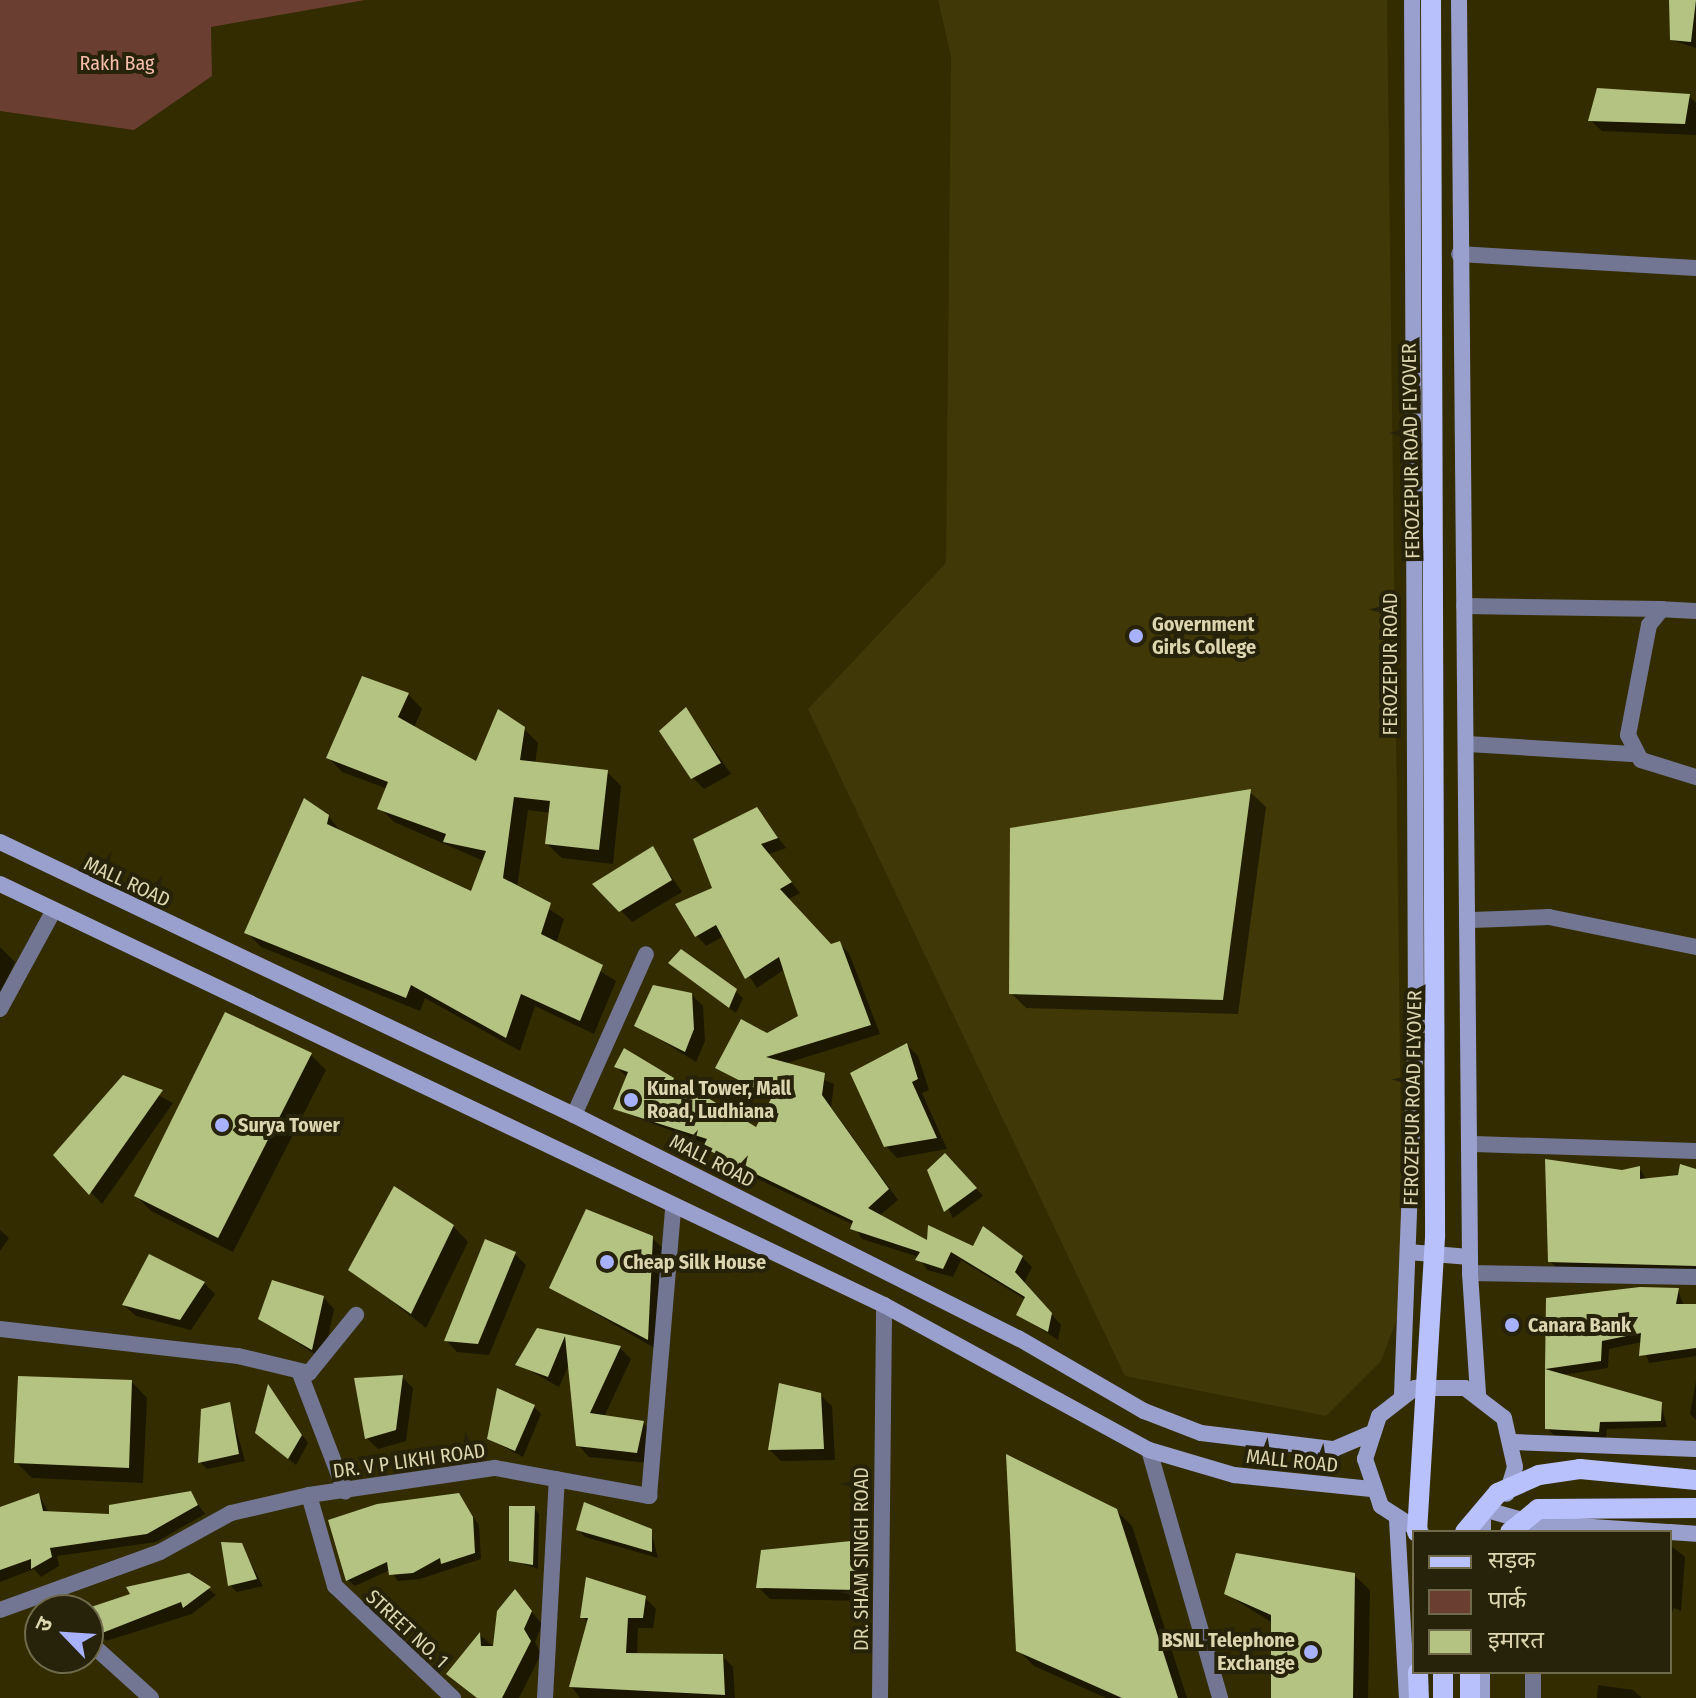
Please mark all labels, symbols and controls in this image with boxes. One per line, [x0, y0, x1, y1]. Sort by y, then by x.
park label: Rakh Bag [80, 51, 154, 75]
street label: FEROZEPUR ROAD FLYOVER [1397, 343, 1425, 559]
street label: FEROZEPUR ROAD [1378, 593, 1402, 735]
place label: Government Girls College [1152, 612, 1256, 659]
marker: Government Girls College [1127, 627, 1145, 645]
street label: MALL ROAD [80, 852, 174, 912]
street label: FEROZEPUR ROAD FLYOVER [1399, 990, 1427, 1206]
place label: Kunal Tower, Mall Road, Ludhiana [647, 1076, 791, 1123]
marker: Kunal Tower, Mall Road, Ludhiana [622, 1091, 640, 1109]
place label: Surya Tower [238, 1113, 340, 1137]
marker: Surya Tower [213, 1116, 231, 1134]
street label: MALL ROAD [665, 1129, 759, 1193]
place label: Cheap Silk House [623, 1250, 766, 1274]
marker: Cheap Silk House [598, 1253, 616, 1271]
place label: Canara Bank [1528, 1313, 1631, 1337]
marker: Canara Bank [1503, 1316, 1521, 1334]
street label: DR. V P LIKHI ROAD [331, 1438, 487, 1484]
street label: MALL ROAD [1245, 1444, 1339, 1478]
street label: DR. SHAM SINGH ROAD [849, 1467, 873, 1651]
legend [1412, 1530, 1672, 1674]
text: सड़क [1488, 1546, 1536, 1574]
street label: STREET NO. 1 [361, 1585, 453, 1673]
text: पार्क [1488, 1586, 1526, 1614]
north arrow [24, 1594, 104, 1674]
text: उ [29, 1613, 59, 1636]
text: इमारत [1488, 1626, 1544, 1654]
place label: BSNL Telephone Exchange [1161, 1628, 1295, 1675]
marker: BSNL Telephone Exchange [1302, 1643, 1320, 1661]

